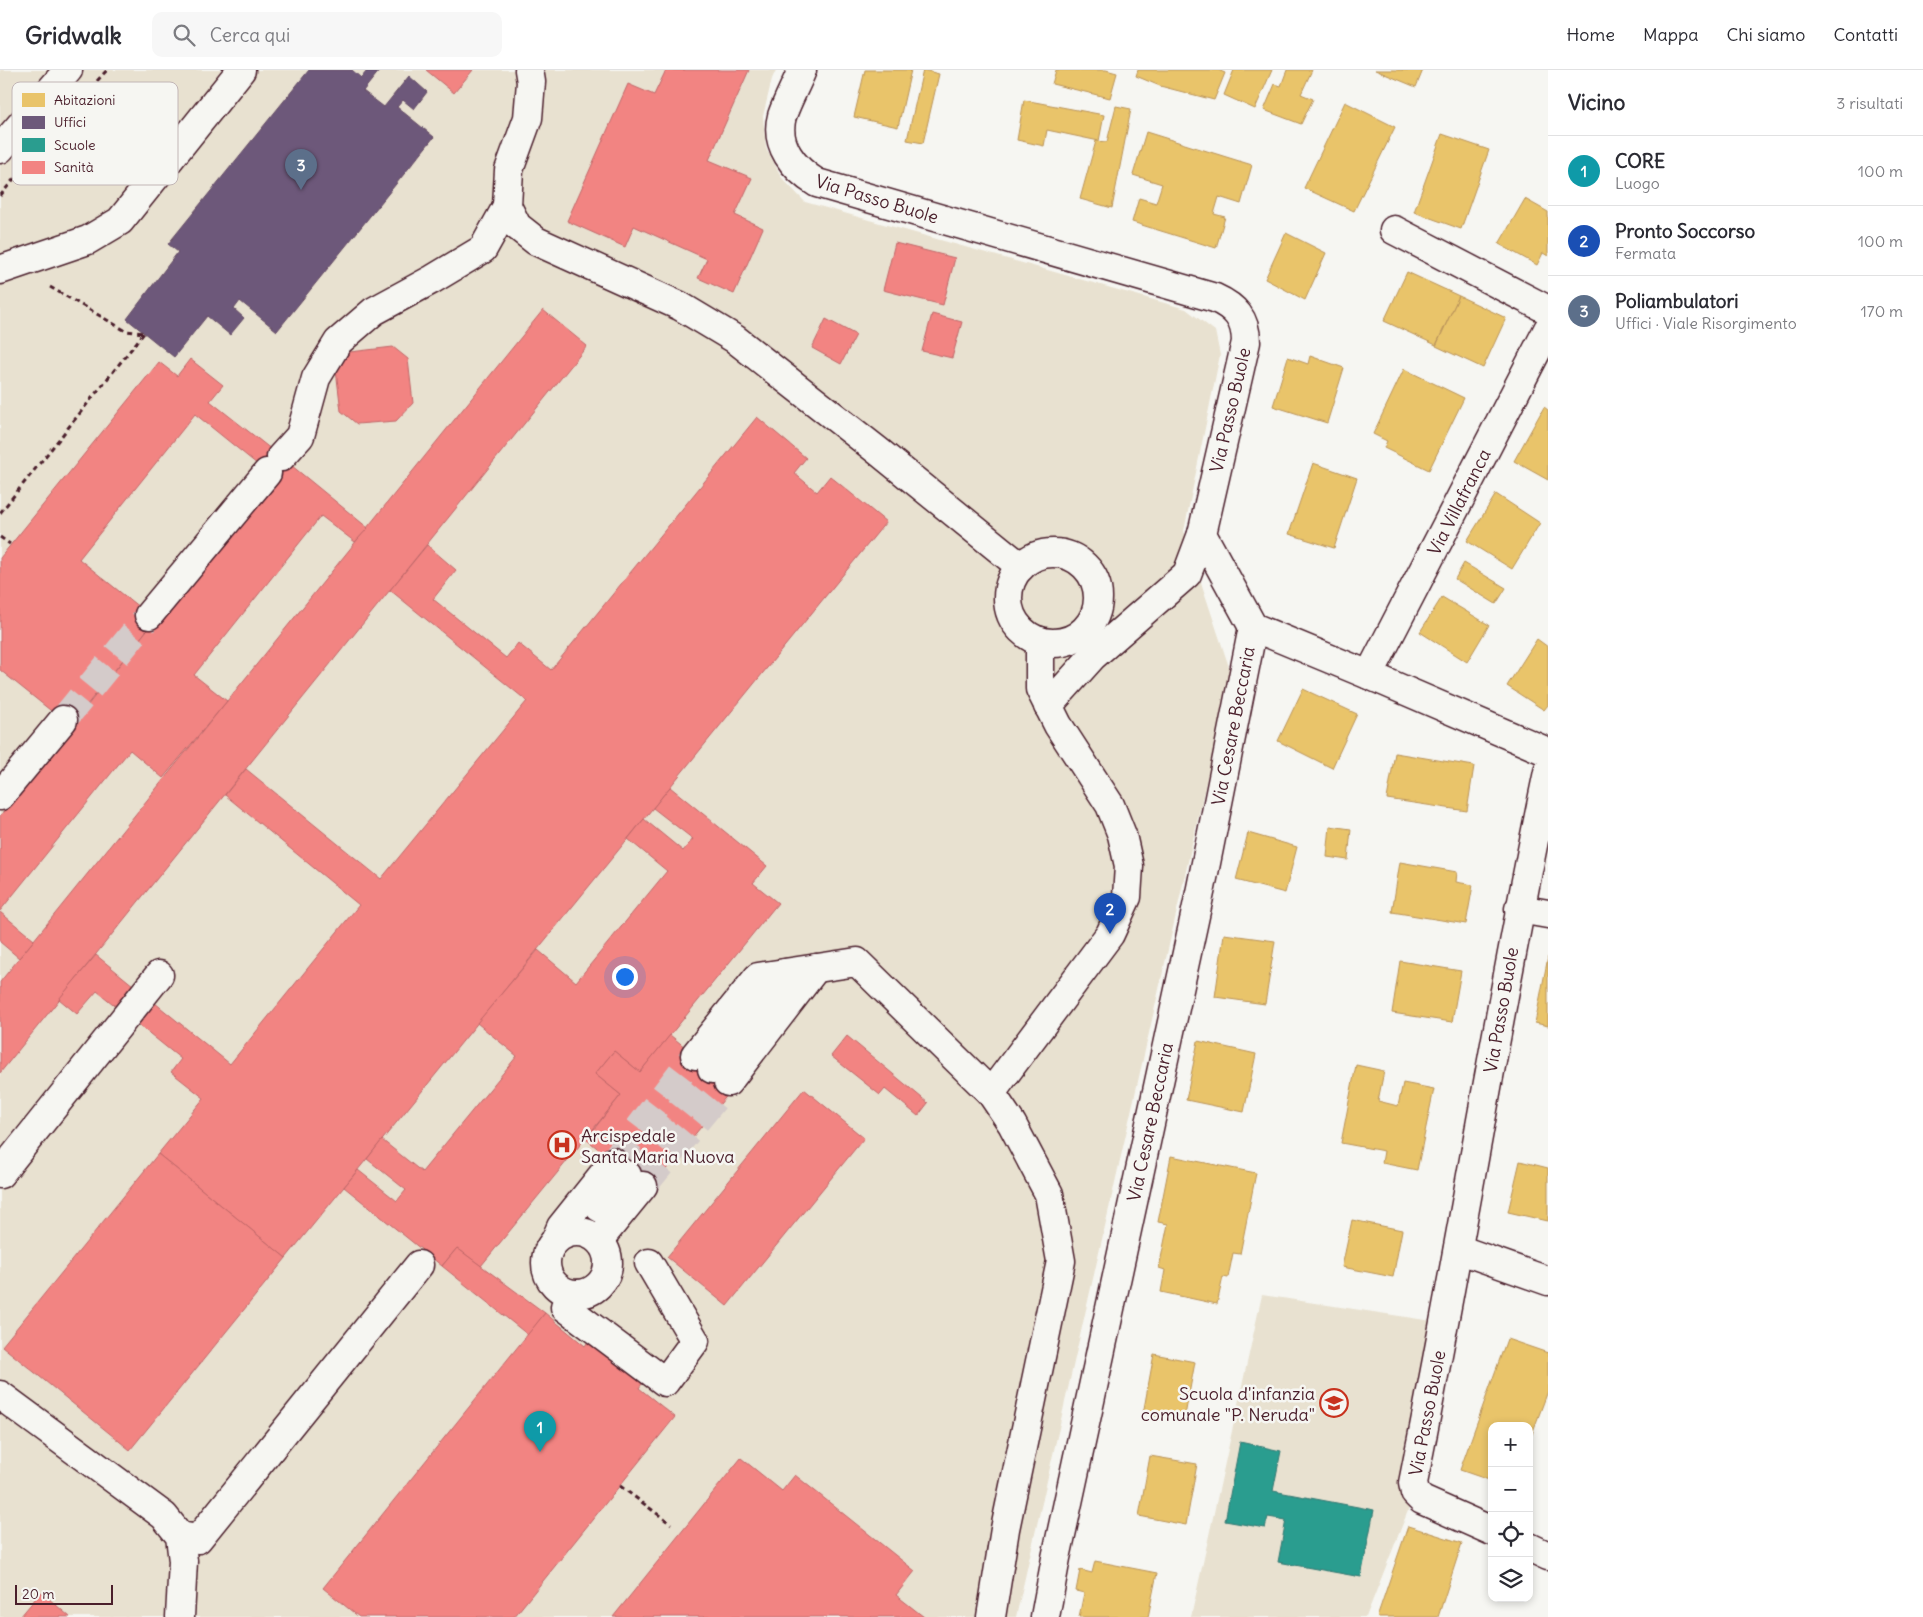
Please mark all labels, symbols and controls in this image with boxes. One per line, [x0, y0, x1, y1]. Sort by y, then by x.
search box [152, 12, 502, 57]
text: Gridwalk [25, 20, 122, 50]
icon: search [170, 21, 198, 49]
text: Cerca qui [210, 23, 290, 47]
text: Home [1566, 23, 1615, 46]
text: Mappa [1643, 23, 1698, 46]
text: Chi siamo [1726, 23, 1805, 46]
text: Contatti [1833, 23, 1898, 46]
legend [12, 82, 178, 185]
text: Vicino [1568, 89, 1625, 116]
text: Abitazioni [54, 91, 116, 109]
text: 3 risultati [1836, 93, 1903, 113]
text: Uffici [54, 113, 86, 131]
text: Scuole [54, 136, 96, 154]
pin: 3 [285, 149, 317, 190]
text: CORE [1615, 149, 1665, 173]
text: Sanità [54, 158, 94, 176]
text: 1 [1581, 161, 1587, 181]
text: 100 m [1858, 161, 1903, 181]
street label: Via Passo Buole [813, 169, 941, 229]
text: Luogo [1615, 173, 1660, 193]
text: Pronto Soccorso [1615, 219, 1755, 243]
text: 2 [1580, 231, 1588, 251]
text: 100 m [1858, 231, 1903, 251]
text: Fermata [1615, 243, 1676, 263]
text: Poliambulatori [1615, 289, 1739, 313]
text: 3 [1579, 301, 1589, 321]
text: 170 m [1860, 301, 1903, 321]
text: Uffici · Viale Risorgimento [1615, 313, 1797, 333]
street label: Via Passo Buole [1204, 345, 1256, 475]
street label: Via Villafranca [1422, 445, 1496, 559]
street label: Via Cesare Beccaria [1206, 644, 1260, 808]
pin: 2 [1094, 893, 1126, 934]
street label: Via Passo Buole [1479, 945, 1523, 1075]
your location [612, 964, 638, 990]
street label: Via Cesare Beccaria [1122, 1041, 1178, 1203]
place label: Arcispedale Santa Maria Nuova [581, 1124, 735, 1168]
hospital icon: Arcispedale Santa Maria Nuova [547, 1130, 577, 1160]
street label: Via Passo Buole [1404, 1348, 1450, 1478]
place label: Scuola d'infanzia comunale "P. Neruda" [1141, 1382, 1315, 1426]
school or university icon: Scuola d'infanzia comunale "P. Neruda" [1319, 1388, 1349, 1418]
pin: 1 [524, 1411, 556, 1452]
map controls [1488, 1422, 1533, 1602]
button: + [1488, 1422, 1533, 1467]
button: − [1488, 1467, 1533, 1512]
button: locate [1488, 1512, 1533, 1557]
button: layers [1488, 1557, 1533, 1602]
scale bar [15, 1582, 112, 1605]
text: 20 m [22, 1585, 55, 1603]

